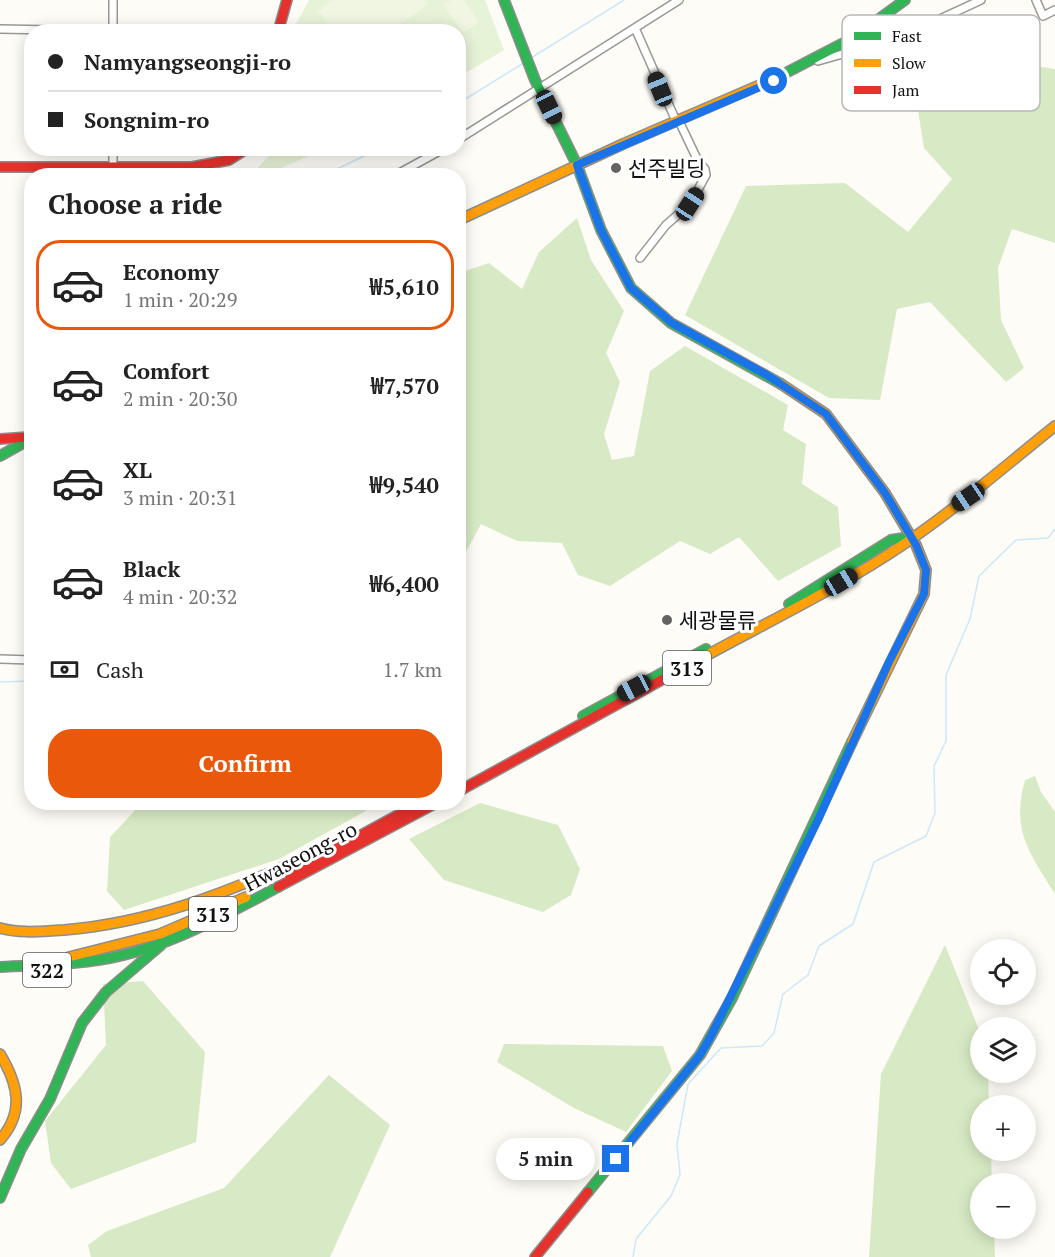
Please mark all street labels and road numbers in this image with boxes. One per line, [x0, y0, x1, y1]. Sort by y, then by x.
road number: 313 [663, 651, 711, 685]
street label: Hwaseong-ro [238, 814, 362, 898]
road number: 313 [189, 897, 237, 931]
road number: 322 [23, 953, 71, 987]

